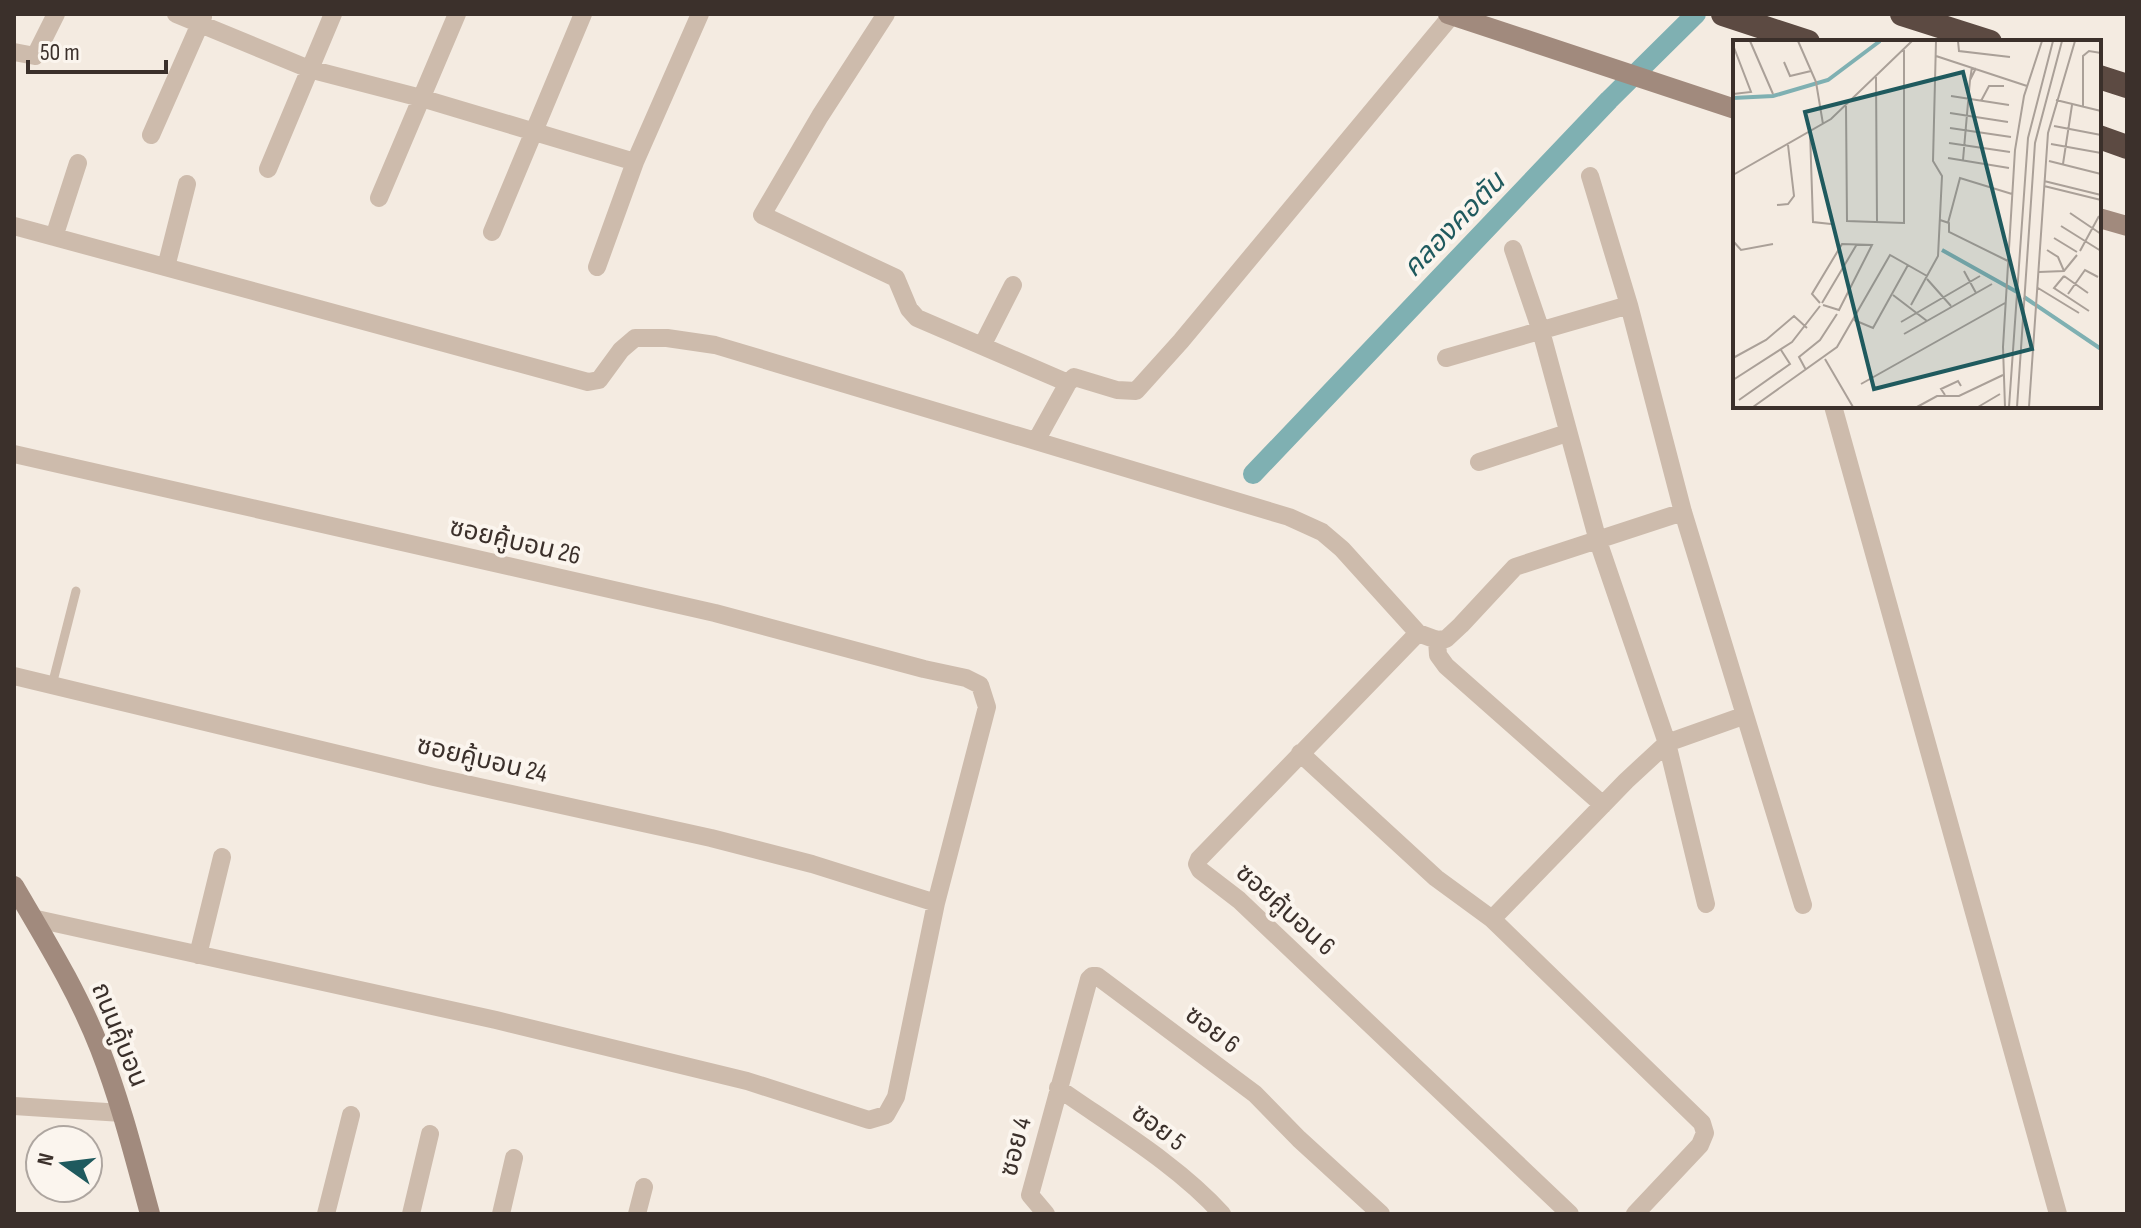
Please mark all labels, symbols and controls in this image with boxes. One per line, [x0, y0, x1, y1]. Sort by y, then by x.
scale bar [28, 24, 166, 74]
text: 50 m [40, 38, 80, 67]
inset map [1733, 40, 2101, 408]
water label: คลองคอตัน [1396, 165, 1513, 284]
street label: ซอยคู้บอน 26 [446, 512, 584, 572]
street label: ซอยคู้บอน 24 [414, 730, 550, 790]
street label: ซอยคู้บอน 6 [1229, 857, 1341, 963]
street label: ถนนคู้บอน [84, 978, 154, 1092]
street label: ซอย 6 [1179, 999, 1245, 1061]
street label: ซอย 5 [1125, 1098, 1191, 1158]
street label: ซอย 4 [993, 1114, 1039, 1180]
north arrow [24, 1124, 104, 1204]
text: N [32, 1151, 61, 1168]

